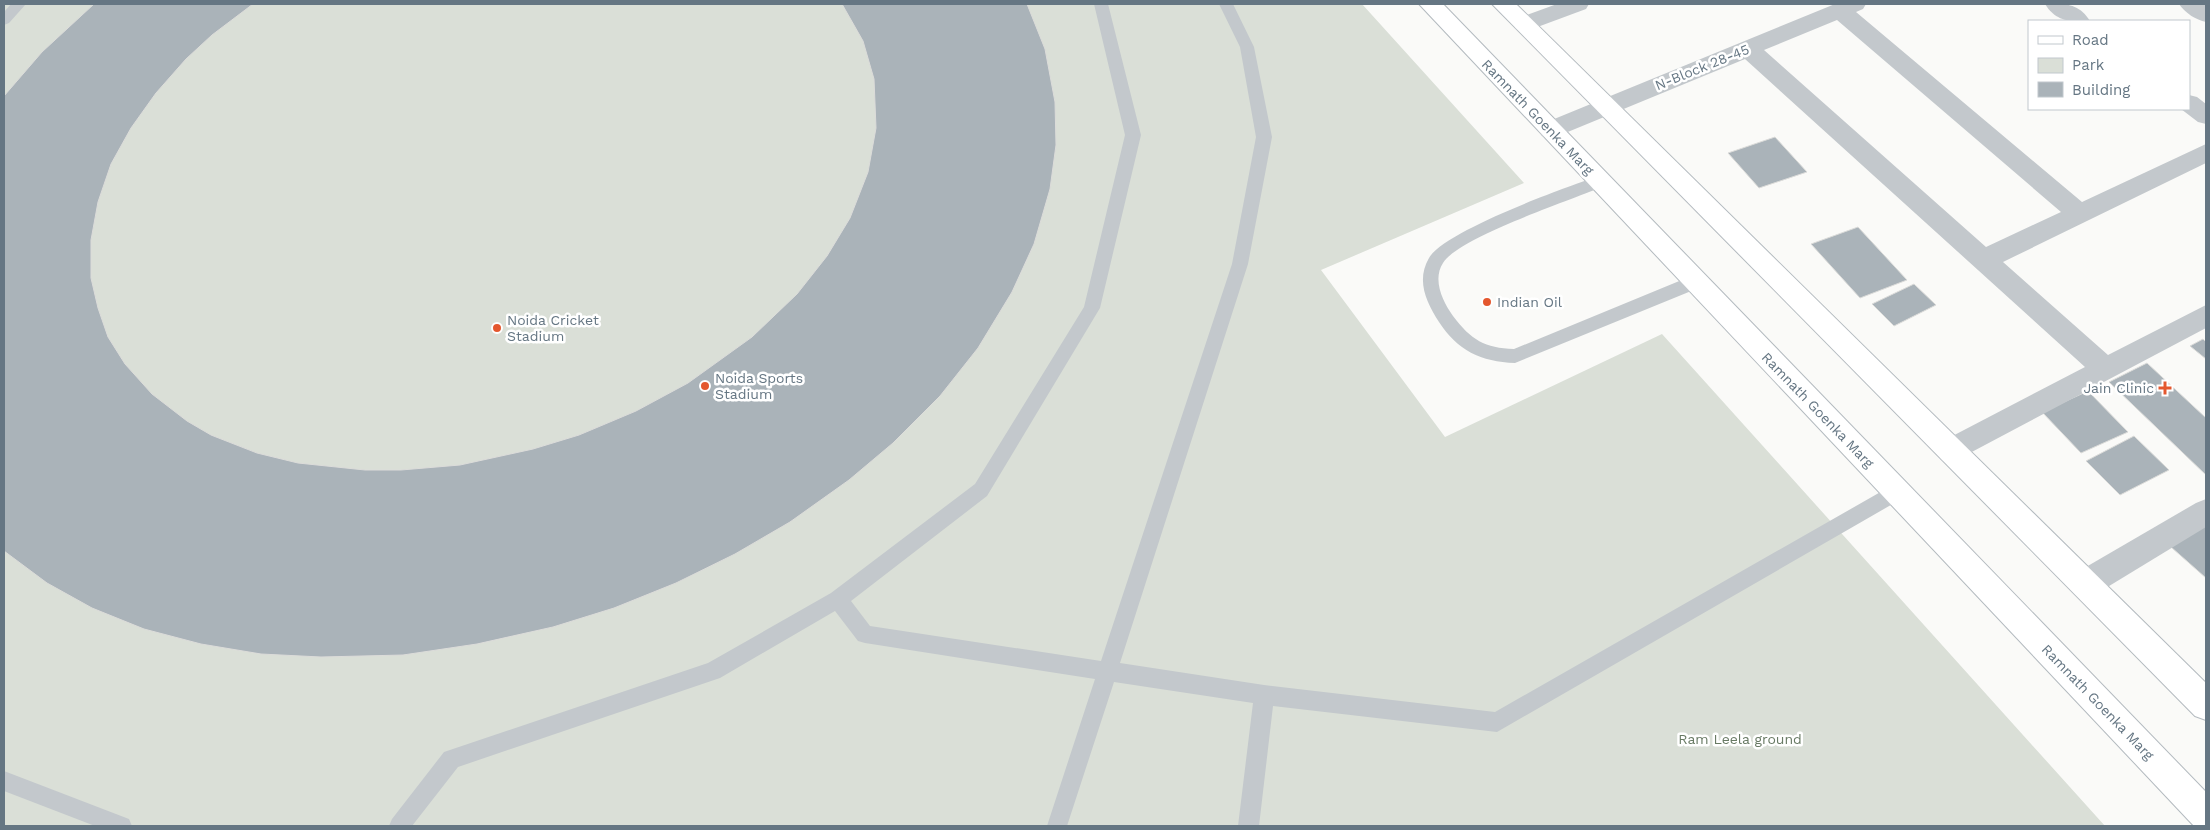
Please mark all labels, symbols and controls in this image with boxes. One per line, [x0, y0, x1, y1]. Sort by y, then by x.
legend [2028, 20, 2190, 110]
text: Road [2072, 31, 2109, 49]
street label: N-Block 28-45 [1653, 41, 1751, 93]
street label: Ramnath Goenka Marg [1479, 56, 1598, 178]
text: Park [2072, 56, 2105, 74]
text: Building [2072, 81, 2130, 99]
place label: Indian Oil [1497, 294, 1563, 310]
marker: Indian Oil [1481, 296, 1493, 308]
place label: Noida Cricket Stadium [507, 312, 599, 344]
marker: Noida Cricket Stadium [491, 322, 503, 334]
street label: Ramnath Goenka Marg [1759, 349, 1878, 471]
place label: Noida Sports Stadium [715, 370, 803, 402]
marker: Noida Sports Stadium [699, 380, 711, 392]
place label: Jain Clinic [2083, 380, 2154, 396]
marker: Jain Clinic [2158, 381, 2172, 395]
street label: Ramnath Goenka Marg [2039, 641, 2158, 763]
park label: Ram Leela ground [1678, 731, 1802, 747]

